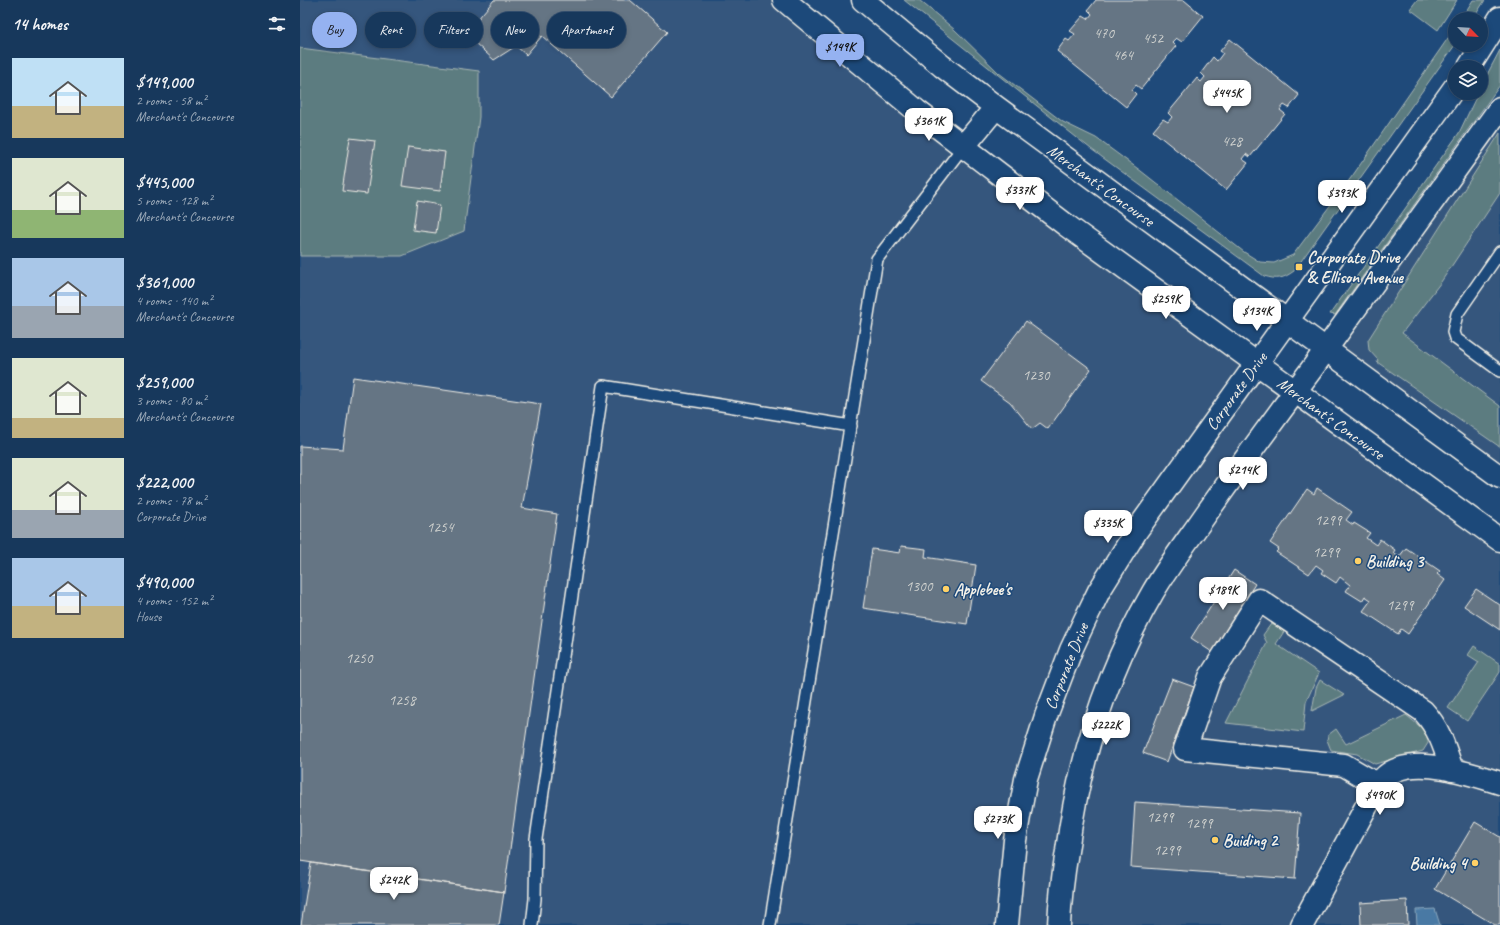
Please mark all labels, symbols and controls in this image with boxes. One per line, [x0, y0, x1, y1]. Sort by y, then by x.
chip: Buy [312, 12, 357, 48]
chip: Rent [365, 12, 416, 48]
chip: Filters [424, 12, 483, 48]
chip: New [491, 12, 539, 48]
chip: Apartment [547, 12, 626, 48]
north arrow [1448, 12, 1488, 52]
map controls [1448, 12, 1488, 100]
icon: filters [266, 13, 288, 35]
text: 14 homes [12, 14, 68, 35]
house number: 470 [1094, 24, 1115, 43]
house number: 452 [1143, 29, 1164, 48]
pin: $149K [812, 34, 868, 68]
text: $149K [825, 39, 855, 55]
house number: 464 [1113, 46, 1134, 65]
button: layers [1448, 60, 1488, 100]
text: $149,000 [136, 72, 193, 93]
icon: home [44, 74, 92, 122]
pin: $445K [1199, 80, 1255, 114]
text: $445K [1212, 85, 1242, 101]
text: 2 rooms · 58 m² [136, 93, 206, 109]
pin: $361K [901, 108, 957, 142]
text: Merchant's Concourse [136, 109, 233, 125]
text: $361K [914, 113, 944, 129]
house number: 428 [1222, 132, 1243, 151]
street label: Merchant's Concourse [1043, 139, 1160, 232]
text: $445,000 [136, 172, 193, 193]
icon: home [44, 174, 92, 222]
pin: $337K [992, 177, 1048, 211]
pin: $393K [1314, 180, 1370, 214]
text: $337K [1005, 182, 1035, 198]
text: $393K [1327, 185, 1357, 201]
text: 5 rooms · 128 m² [136, 193, 212, 209]
text: Merchant's Concourse [136, 209, 233, 225]
place label: Corporate Drive & Ellison Avenue [1307, 247, 1404, 288]
marker: Corporate Drive & Ellison Avenue [1294, 262, 1304, 272]
text: $361,000 [136, 272, 193, 293]
icon: home [44, 274, 92, 322]
pin: $259K [1138, 286, 1194, 320]
text: $259K [1151, 291, 1181, 307]
text: 4 rooms · 140 m² [136, 293, 212, 309]
pin: $134K [1229, 298, 1285, 332]
text: $134K [1242, 303, 1272, 319]
text: Merchant's Concourse [136, 309, 233, 325]
street label: Corporate Drive [1201, 347, 1273, 434]
house number: 1230 [1022, 366, 1051, 385]
text: $259,000 [136, 372, 192, 393]
street label: Merchant's Concourse [1273, 372, 1390, 465]
icon: home [44, 374, 92, 422]
text: 3 rooms · 80 m² [136, 393, 206, 409]
text: Merchant's Concourse [136, 409, 233, 425]
pin: $214K [1215, 457, 1271, 491]
text: $214K [1228, 462, 1258, 478]
text: $222,000 [136, 472, 193, 493]
icon: home [44, 474, 92, 522]
text: 2 rooms · 78 m² [136, 493, 206, 509]
text: Corporate Drive [136, 509, 206, 525]
pin: $335K [1080, 510, 1136, 544]
house number: 1299 [1314, 511, 1343, 530]
text: $335K [1093, 515, 1123, 531]
house number: 1254 [426, 518, 455, 537]
house number: 1299 [1312, 543, 1341, 562]
place label: Building 3 [1366, 551, 1425, 572]
marker: Building 3 [1353, 556, 1363, 566]
text: $490,000 [136, 572, 193, 593]
icon: home [44, 574, 92, 622]
house number: 1300 [905, 577, 934, 596]
pin: $189K [1195, 577, 1251, 611]
place label: Applebee's [954, 579, 1013, 600]
text: $189K [1208, 582, 1238, 598]
marker: Applebee's [941, 584, 951, 594]
text: 4 rooms · 152 m² [136, 593, 212, 609]
house number: 1299 [1386, 596, 1415, 615]
text: House [136, 609, 161, 625]
street label: Corporate Drive [1040, 619, 1094, 712]
house number: 1250 [345, 649, 374, 668]
house number: 1258 [388, 691, 417, 710]
pin: $222K [1078, 712, 1134, 746]
text: $222K [1091, 717, 1121, 733]
pin: $490K [1352, 782, 1408, 816]
text: $490K [1365, 787, 1395, 803]
pin: $273K [970, 806, 1026, 840]
house number: 1299 [1146, 808, 1175, 827]
text: $273K [983, 811, 1013, 827]
house number: 1299 [1185, 814, 1214, 833]
place label: Buiding 2 [1223, 830, 1279, 851]
marker: Buiding 2 [1210, 835, 1220, 845]
house number: 1299 [1153, 841, 1182, 860]
place label: Building 4 [1410, 853, 1469, 874]
marker: Building 4 [1470, 858, 1480, 868]
pin: $242K [366, 867, 422, 901]
text: $242K [379, 872, 409, 888]

